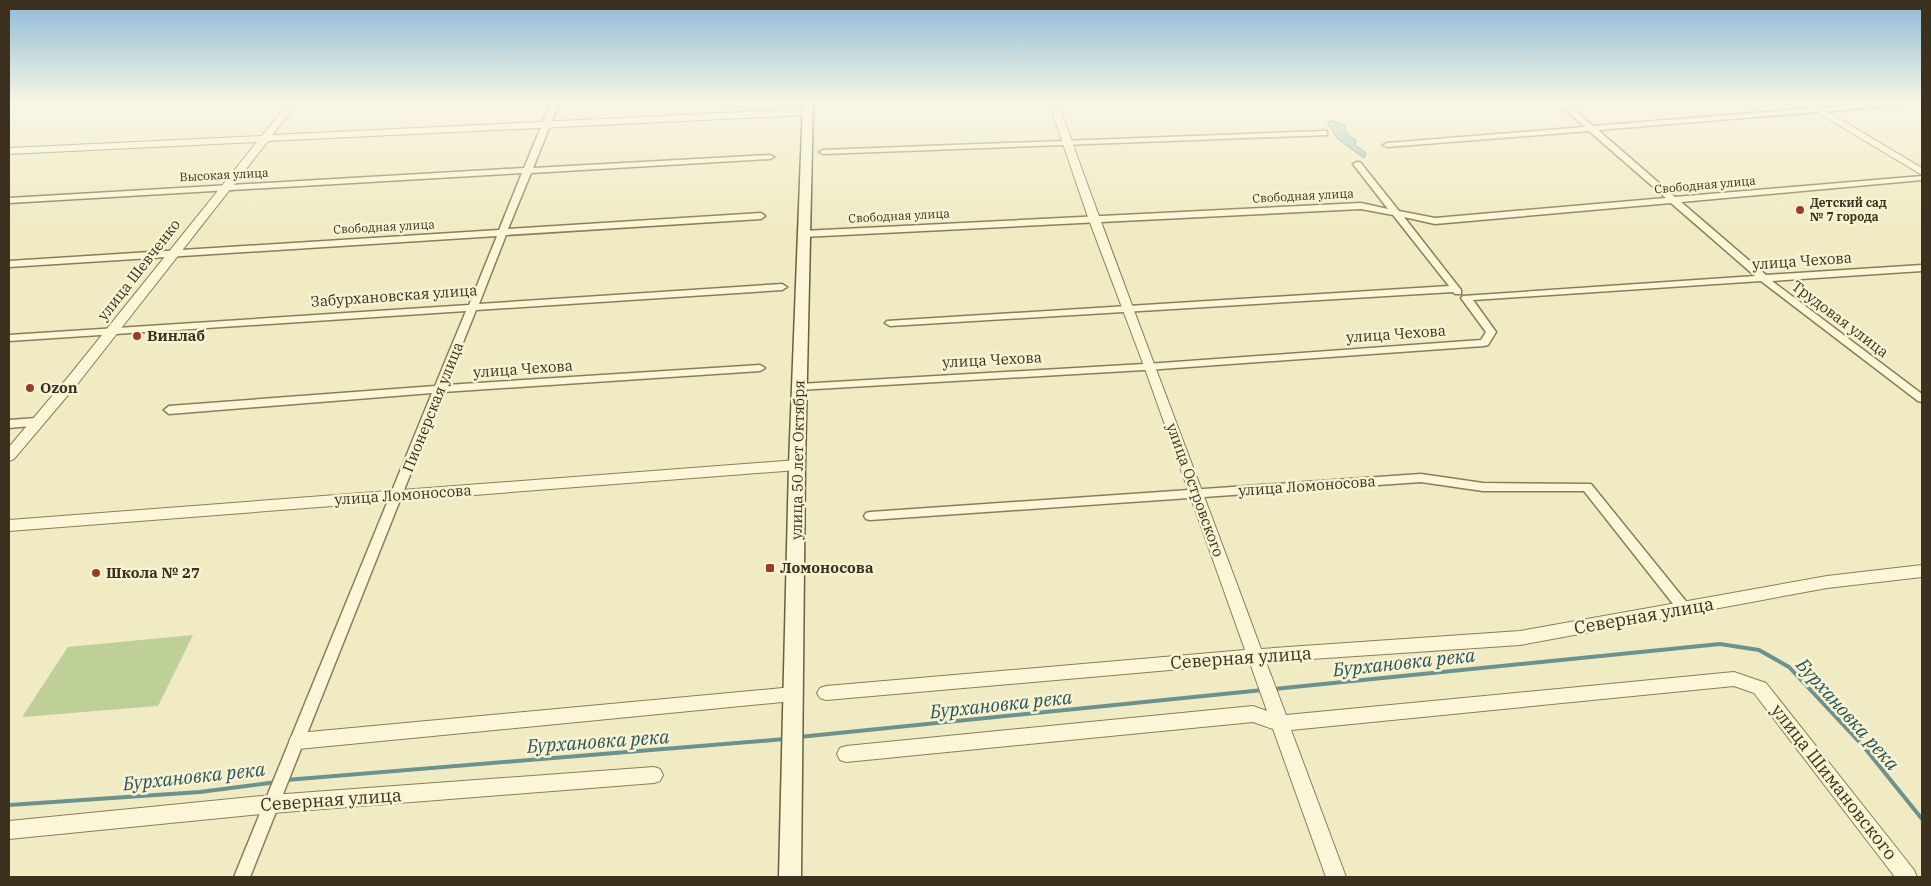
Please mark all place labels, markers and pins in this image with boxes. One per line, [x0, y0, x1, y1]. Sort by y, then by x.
place label: Детский сад № 7 города [1810, 195, 1887, 224]
marker: Детский сад № 7 города [1794, 204, 1806, 216]
place label: Винлаб [147, 326, 205, 345]
marker: Винлаб [131, 330, 143, 342]
place label: Ozon [40, 378, 78, 397]
marker: Ozon [24, 382, 36, 394]
place label: Ломоносова [780, 558, 874, 577]
marker: Ломоносова [764, 562, 776, 574]
place label: Школа № 27 [106, 563, 200, 582]
marker: Школа № 27 [90, 567, 102, 579]

